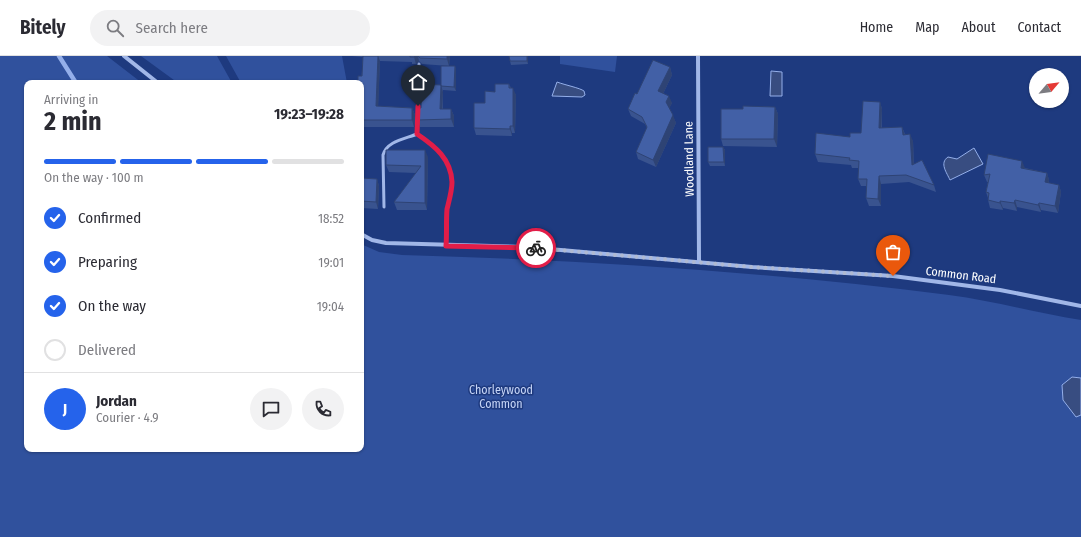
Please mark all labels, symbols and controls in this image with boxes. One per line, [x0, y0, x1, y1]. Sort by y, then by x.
search box [90, 10, 370, 46]
text: Bitely [20, 16, 66, 39]
icon: search [104, 17, 126, 39]
text: Search here [136, 19, 208, 37]
text: Home [860, 19, 893, 36]
text: Map [915, 19, 939, 36]
text: About [961, 19, 996, 36]
text: Contact [1018, 19, 1061, 36]
pin [401, 65, 435, 106]
north arrow [1029, 68, 1069, 108]
map controls [1029, 68, 1069, 108]
icon: home [407, 71, 429, 93]
text: Arriving in [44, 92, 98, 107]
text: 19:23–19:28 [274, 105, 344, 123]
text: 2 min [44, 106, 102, 137]
street label: Woodland Lane [681, 121, 697, 197]
text: On the way · 100 m [44, 170, 144, 185]
icon: check [44, 207, 66, 229]
text: Confirmed [78, 209, 141, 227]
text: 18:52 [318, 211, 344, 226]
courier [516, 228, 556, 268]
pin [876, 235, 910, 276]
icon: bike [525, 237, 547, 259]
icon: bag [882, 241, 904, 263]
icon: check [44, 251, 66, 273]
text: Preparing [78, 253, 137, 271]
text: 19:01 [318, 255, 344, 270]
street label: Common Road [925, 264, 997, 286]
icon: check [44, 295, 66, 317]
text: On the way [78, 297, 146, 315]
text: 19:04 [317, 299, 344, 314]
text: Delivered [78, 341, 136, 359]
park label: Chorleywood Common [469, 383, 533, 411]
button: chat [250, 388, 292, 430]
button: phone [302, 388, 344, 430]
text: Jordan [96, 392, 137, 410]
text: J [63, 400, 67, 418]
text: Courier · 4.9 [96, 410, 159, 425]

